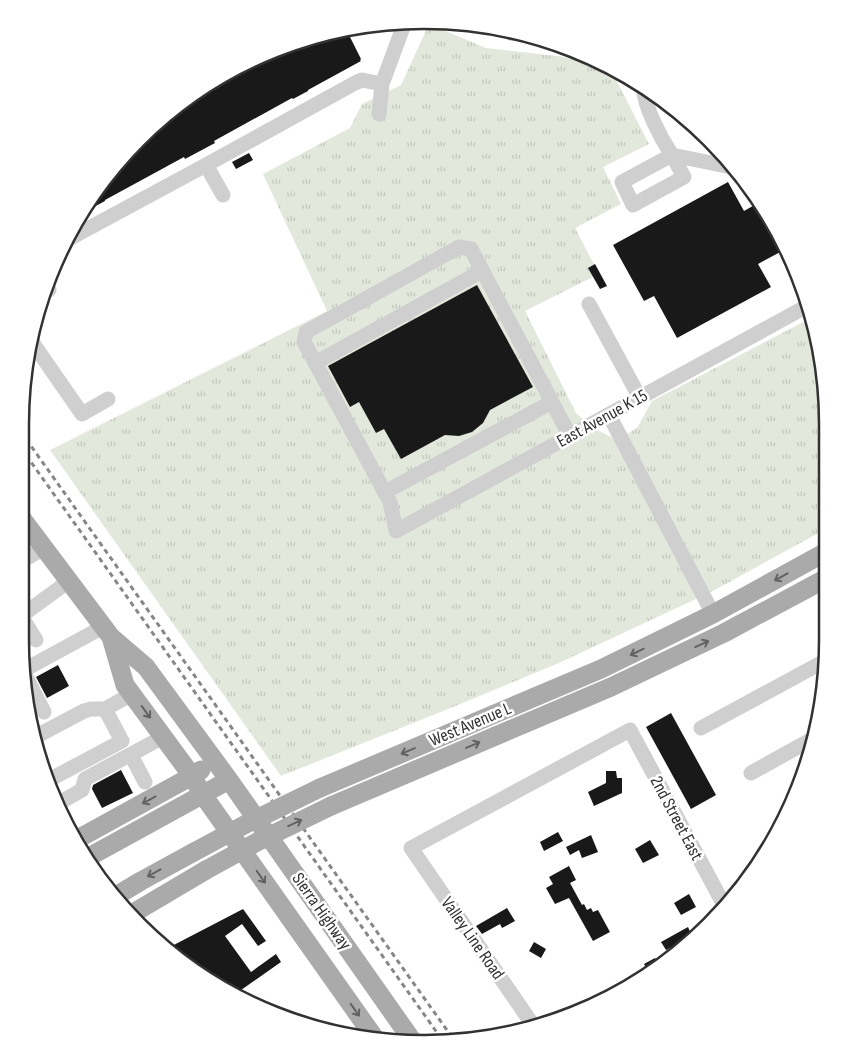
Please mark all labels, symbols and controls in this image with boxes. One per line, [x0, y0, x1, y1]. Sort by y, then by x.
street label: East Avenue K 15 [553, 385, 651, 452]
one-way arrow [775, 572, 789, 582]
one-way arrow [695, 638, 710, 648]
one-way arrow [630, 647, 645, 657]
street label: West Avenue L [426, 698, 515, 751]
one-way arrow [140, 705, 151, 718]
one-way arrow [465, 740, 480, 750]
one-way arrow [401, 746, 416, 756]
street label: 2nd Street East [646, 773, 708, 864]
one-way arrow [142, 796, 157, 805]
one-way arrow [287, 817, 302, 827]
one-way arrow [148, 869, 162, 879]
street label: Sierra Highway [287, 869, 356, 954]
one-way arrow [256, 870, 267, 884]
street label: Valley Line Road [436, 893, 509, 984]
one-way arrow [350, 1003, 360, 1017]

